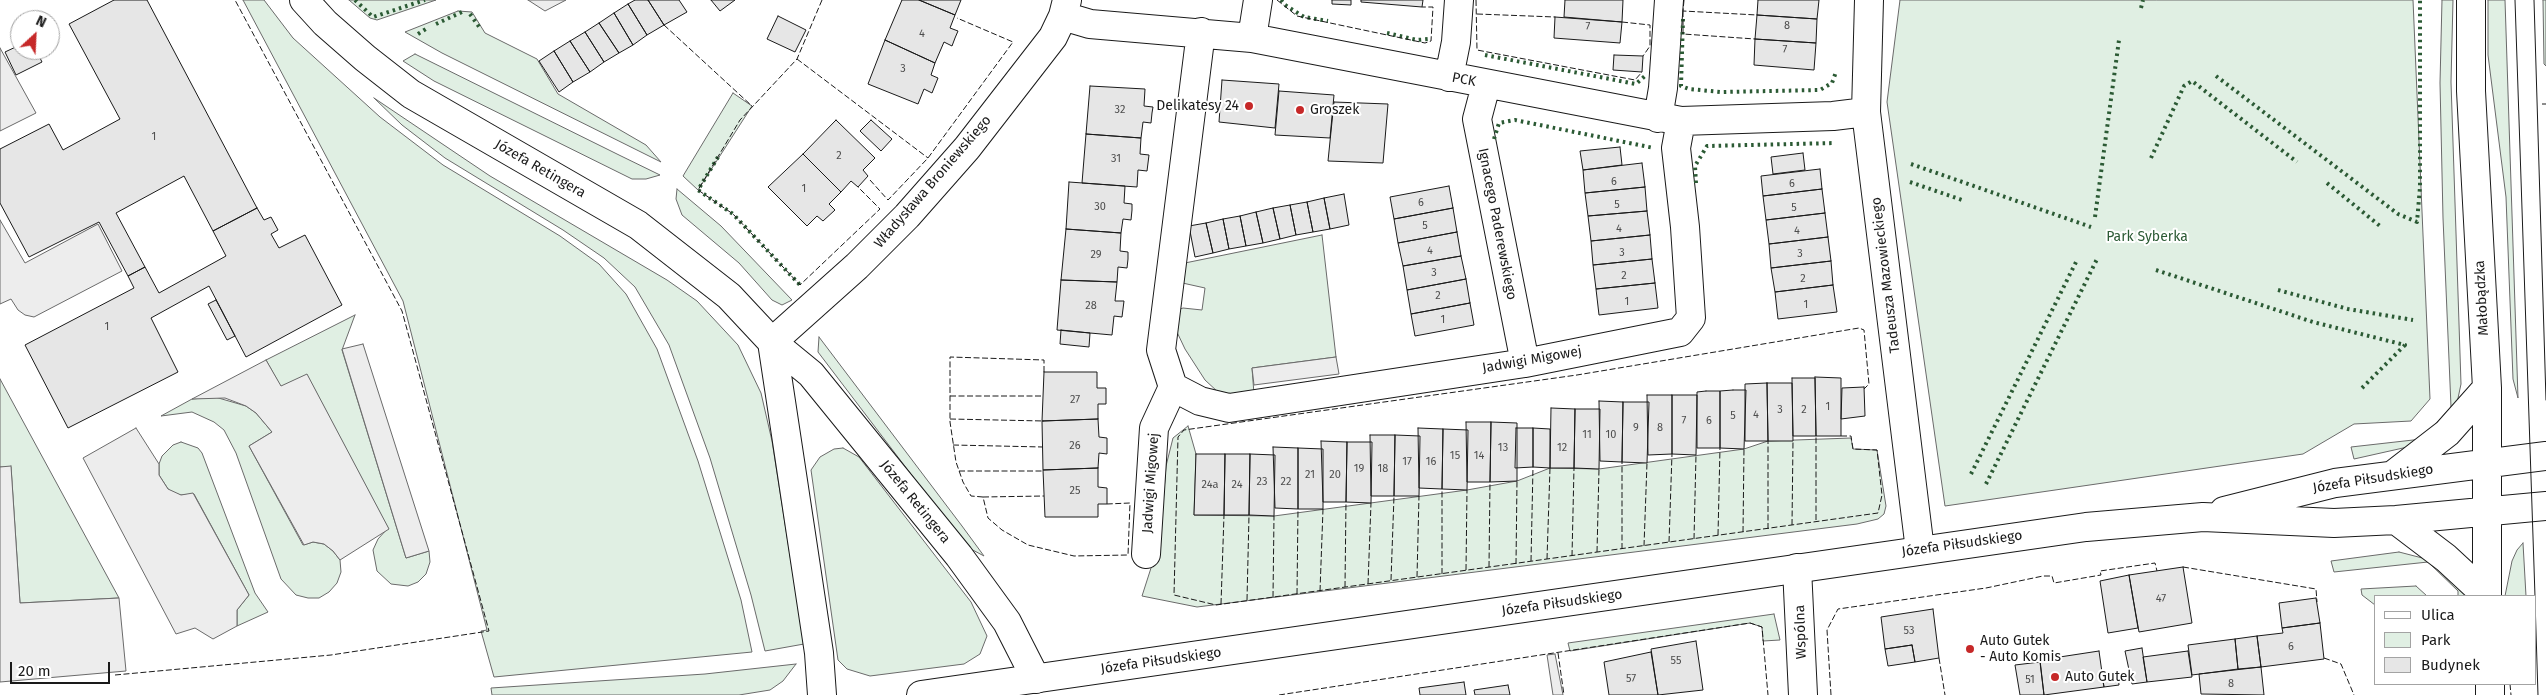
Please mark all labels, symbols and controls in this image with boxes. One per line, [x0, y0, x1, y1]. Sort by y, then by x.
north arrow [10, 10, 60, 60]
text: N [33, 12, 49, 32]
house number: 8 [1784, 19, 1790, 33]
house number: 7 [1586, 20, 1590, 34]
house number: 4 [919, 27, 925, 41]
house number: 7 [1783, 43, 1787, 57]
house number: 3 [900, 62, 906, 76]
street label: PCK [1451, 69, 1477, 91]
place label: Delikatesy 24 [1156, 98, 1239, 114]
marker: Delikatesy 24 [1243, 100, 1255, 112]
place label: Groszek [1310, 102, 1359, 118]
house number: 32 [1115, 103, 1125, 117]
marker: Groszek [1294, 104, 1306, 116]
street label: Władysława Broniewskiego [871, 112, 995, 252]
house number: 1 [152, 130, 156, 144]
street label: Józefa Retingera [492, 136, 588, 202]
street label: Ignacego Paderewskiego [1474, 147, 1520, 301]
house number: 2 [836, 149, 842, 163]
house number: 31 [1111, 152, 1121, 166]
house number: 6 [1611, 175, 1617, 189]
house number: 6 [1789, 177, 1795, 191]
house number: 1 [802, 182, 806, 196]
house number: 6 [1418, 196, 1424, 210]
street label: Tadeusza Mazowieckiego [1868, 196, 1904, 354]
house number: 5 [1614, 198, 1620, 212]
house number: 30 [1094, 200, 1106, 214]
house number: 5 [1791, 201, 1797, 215]
house number: 5 [1422, 219, 1428, 233]
house number: 4 [1616, 222, 1622, 236]
house number: 4 [1794, 224, 1800, 238]
park label: Park Syberka [2106, 229, 2188, 245]
house number: 4 [1427, 244, 1433, 258]
house number: 3 [1619, 246, 1625, 260]
house number: 3 [1797, 247, 1803, 261]
house number: 29 [1090, 248, 1102, 262]
street label: Małobądzka [2472, 260, 2492, 336]
house number: 3 [1431, 266, 1437, 280]
house number: 2 [1621, 269, 1627, 283]
house number: 2 [1800, 272, 1806, 286]
house number: 2 [1435, 289, 1441, 303]
house number: 1 [1625, 295, 1629, 309]
house number: 1 [1804, 298, 1808, 312]
house number: 28 [1085, 299, 1097, 313]
house number: 1 [1441, 313, 1445, 327]
house number: 1 [105, 320, 109, 334]
street label: Jadwigi Migowej [1481, 343, 1583, 377]
house number: 27 [1070, 393, 1080, 407]
house number: 1 [1826, 400, 1830, 414]
house number: 3 [1777, 403, 1783, 417]
house number: 2 [1801, 403, 1807, 417]
house number: 4 [1753, 408, 1759, 422]
house number: 5 [1730, 409, 1736, 423]
house number: 7 [1682, 414, 1686, 428]
house number: 6 [1706, 414, 1712, 428]
house number: 9 [1633, 421, 1639, 435]
house number: 8 [1657, 421, 1663, 435]
house number: 11 [1582, 428, 1592, 442]
house number: 10 [1606, 428, 1616, 442]
street label: Jadwigi Migowej [1139, 432, 1163, 534]
house number: 26 [1069, 439, 1081, 453]
house number: 13 [1498, 441, 1508, 455]
house number: 12 [1557, 441, 1567, 455]
house number: 15 [1450, 449, 1460, 463]
house number: 14 [1474, 449, 1484, 463]
house number: 17 [1402, 455, 1412, 469]
house number: 16 [1426, 455, 1436, 469]
street label: Józefa Retingera [876, 457, 954, 547]
street label: Józefa Piłsudskiego [2312, 461, 2434, 497]
house number: 19 [1354, 462, 1364, 476]
house number: 18 [1378, 462, 1388, 476]
house number: 21 [1305, 468, 1315, 482]
house number: 20 [1329, 468, 1341, 482]
house number: 23 [1257, 475, 1267, 489]
house number: 22 [1281, 475, 1291, 489]
house number: 24a [1202, 478, 1218, 492]
house number: 24 [1232, 478, 1242, 492]
house number: 25 [1070, 484, 1080, 498]
street label: Józefa Piłsudskiego [1901, 527, 2023, 561]
street label: Józefa Piłsudskiego [1501, 586, 1623, 620]
house number: 47 [2156, 592, 2166, 606]
legend [2374, 595, 2536, 685]
street label: Wspólna [1792, 605, 1810, 659]
text: Ulica [2421, 606, 2455, 624]
house number: 53 [1904, 624, 1914, 638]
text: Park [2421, 631, 2451, 649]
place label: Auto Gutek - Auto Komis [1980, 633, 2061, 666]
house number: 6 [2288, 640, 2294, 654]
marker: Auto Gutek - Auto Komis [1964, 643, 1976, 655]
street label: Józefa Piłsudskiego [1100, 644, 1222, 678]
scale bar [12, 652, 112, 684]
house number: 55 [1671, 654, 1681, 668]
text: Budynek [2421, 656, 2480, 674]
text: 20 m [18, 662, 51, 680]
place label: Auto Gutek [2065, 669, 2135, 685]
marker: Auto Gutek [2049, 671, 2061, 683]
house number: 57 [1626, 672, 1636, 686]
house number: 51 [2025, 673, 2035, 687]
house number: 8 [2228, 677, 2234, 691]

